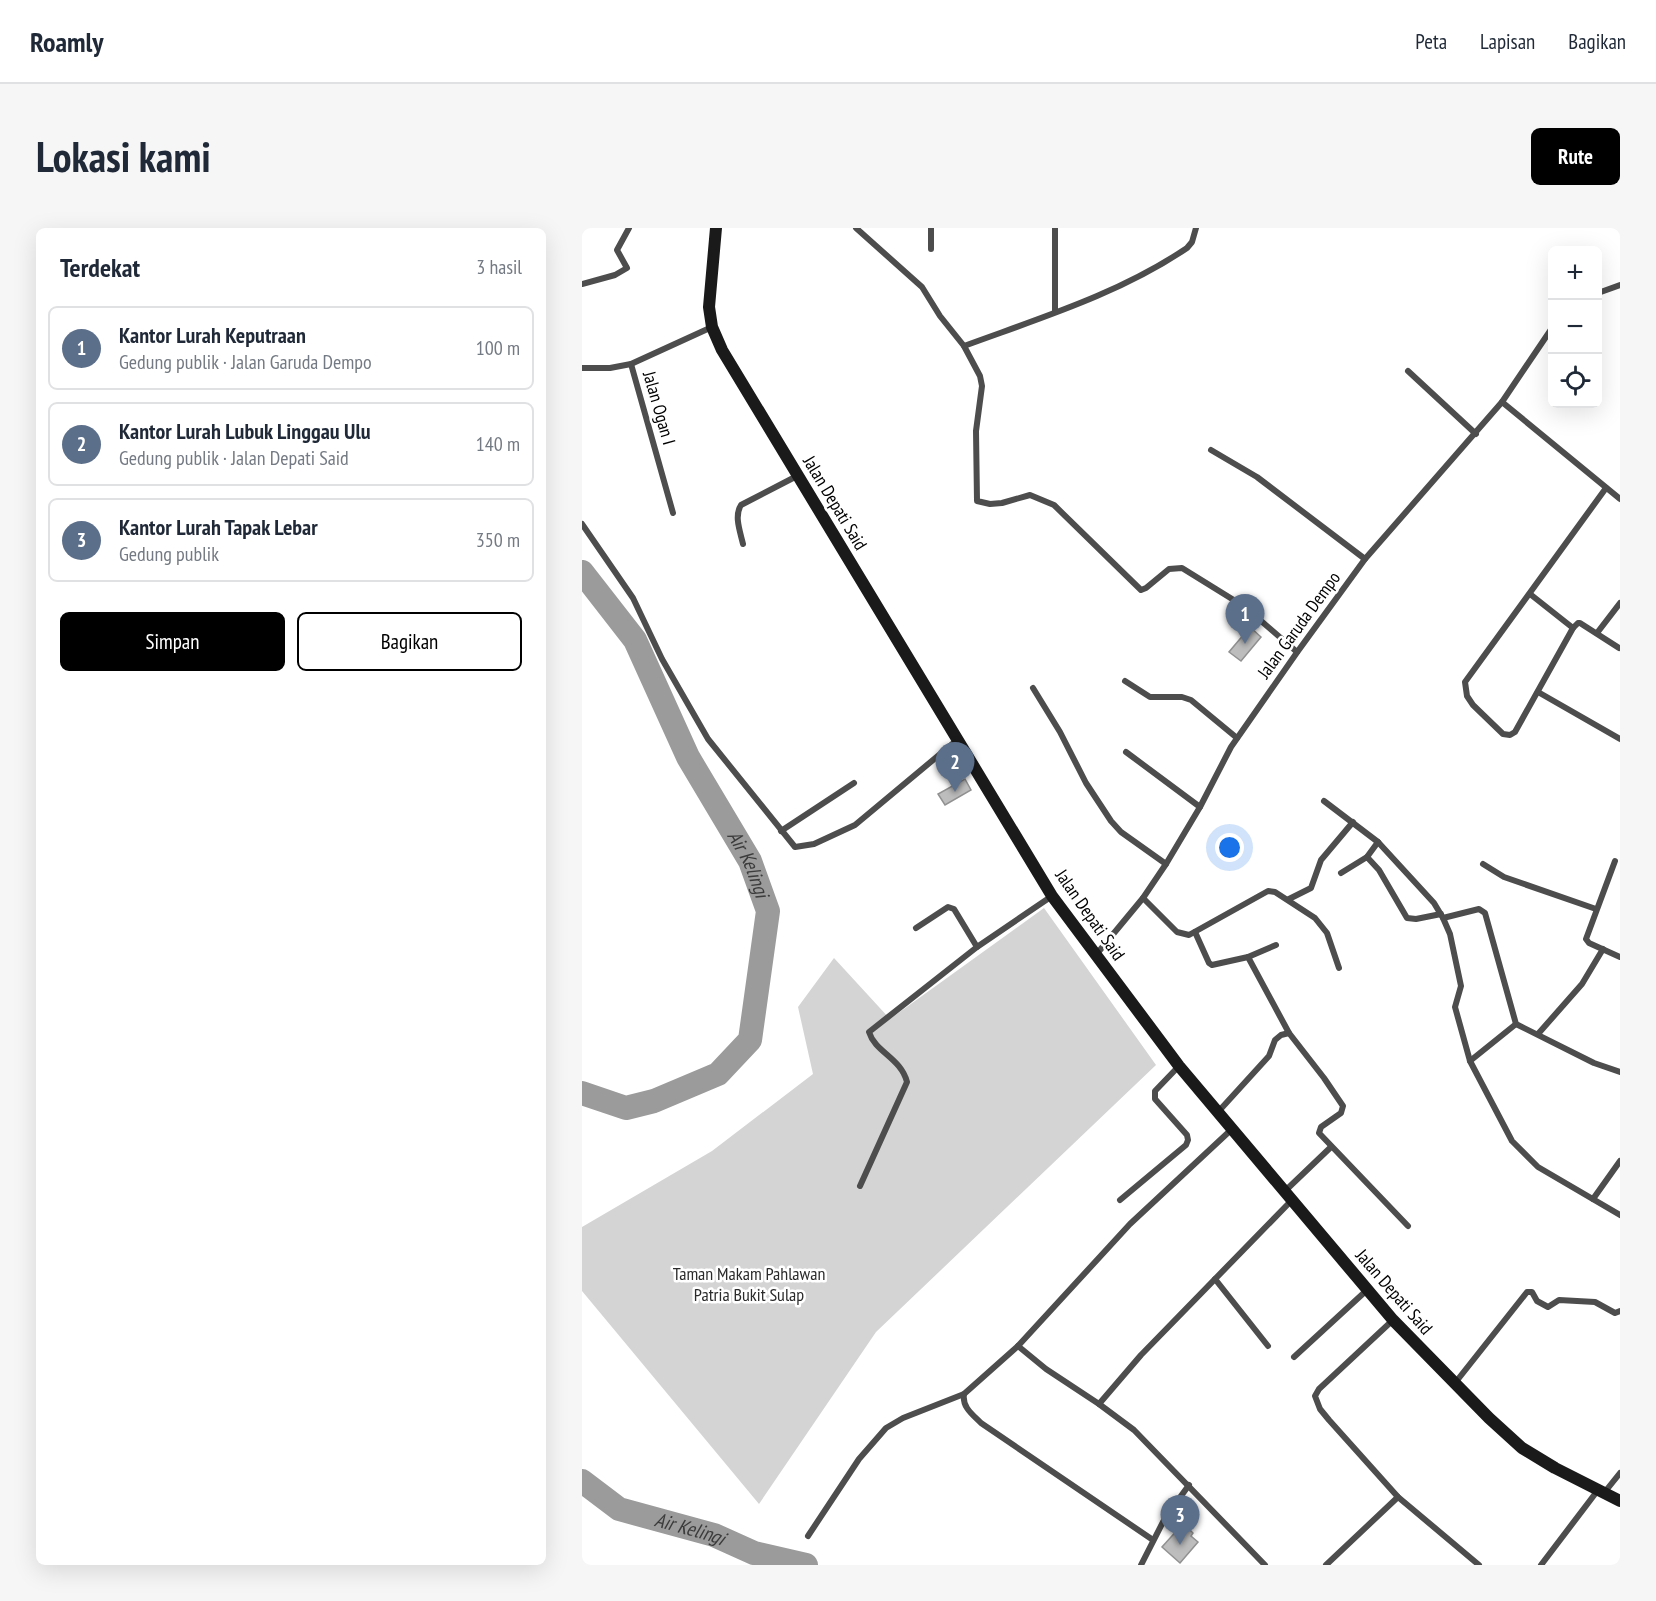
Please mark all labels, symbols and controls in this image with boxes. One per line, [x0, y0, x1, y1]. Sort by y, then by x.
text: Roamly [30, 23, 104, 60]
text: Peta [1415, 28, 1447, 55]
text: Lapisan [1480, 28, 1535, 55]
text: Bagikan [1568, 28, 1626, 55]
button: Rute [1531, 128, 1620, 185]
text: Lokasi kami [36, 129, 211, 184]
map controls [1548, 246, 1602, 408]
button: + [1548, 246, 1602, 300]
text: Terdekat [60, 251, 140, 284]
text: 3 hasil [476, 254, 522, 280]
button: − [1548, 300, 1602, 354]
text: Kantor Lurah Keputraan [119, 321, 306, 349]
text: 1 [77, 335, 86, 361]
text: 100 m [476, 335, 520, 361]
text: Gedung publik · Jalan Garuda Dempo [119, 349, 372, 375]
button: locate [1548, 354, 1602, 408]
street label: Jalan Ogan I [638, 367, 681, 447]
text: Kantor Lurah Lubuk Linggau Ulu [119, 417, 371, 445]
text: 2 [77, 431, 86, 457]
text: 140 m [476, 431, 520, 457]
text: Gedung publik · Jalan Depati Said [119, 445, 349, 471]
street label: Jalan Depati Said [798, 451, 873, 554]
text: Kantor Lurah Tapak Lebar [119, 513, 318, 541]
text: 3 [77, 527, 86, 553]
text: 350 m [476, 527, 520, 553]
text: Gedung publik [119, 541, 219, 567]
street label: Jalan Garuda Dempo [1252, 567, 1345, 683]
pin: 1 [1226, 594, 1264, 644]
button: Simpan [60, 612, 285, 671]
button: Bagikan [297, 612, 522, 671]
pin: 2 [936, 742, 974, 792]
water label: Air Kelingi [722, 825, 776, 904]
your location [1215, 833, 1244, 862]
street label: Jalan Depati Said [1050, 864, 1130, 965]
street label: Jalan Depati Said [1350, 1243, 1438, 1339]
park label: Taman Makam Pahlawan Patria Bukit Sulap [673, 1262, 825, 1306]
pin: 3 [1160, 1496, 1200, 1545]
water label: Air Kelingi [652, 1506, 732, 1552]

